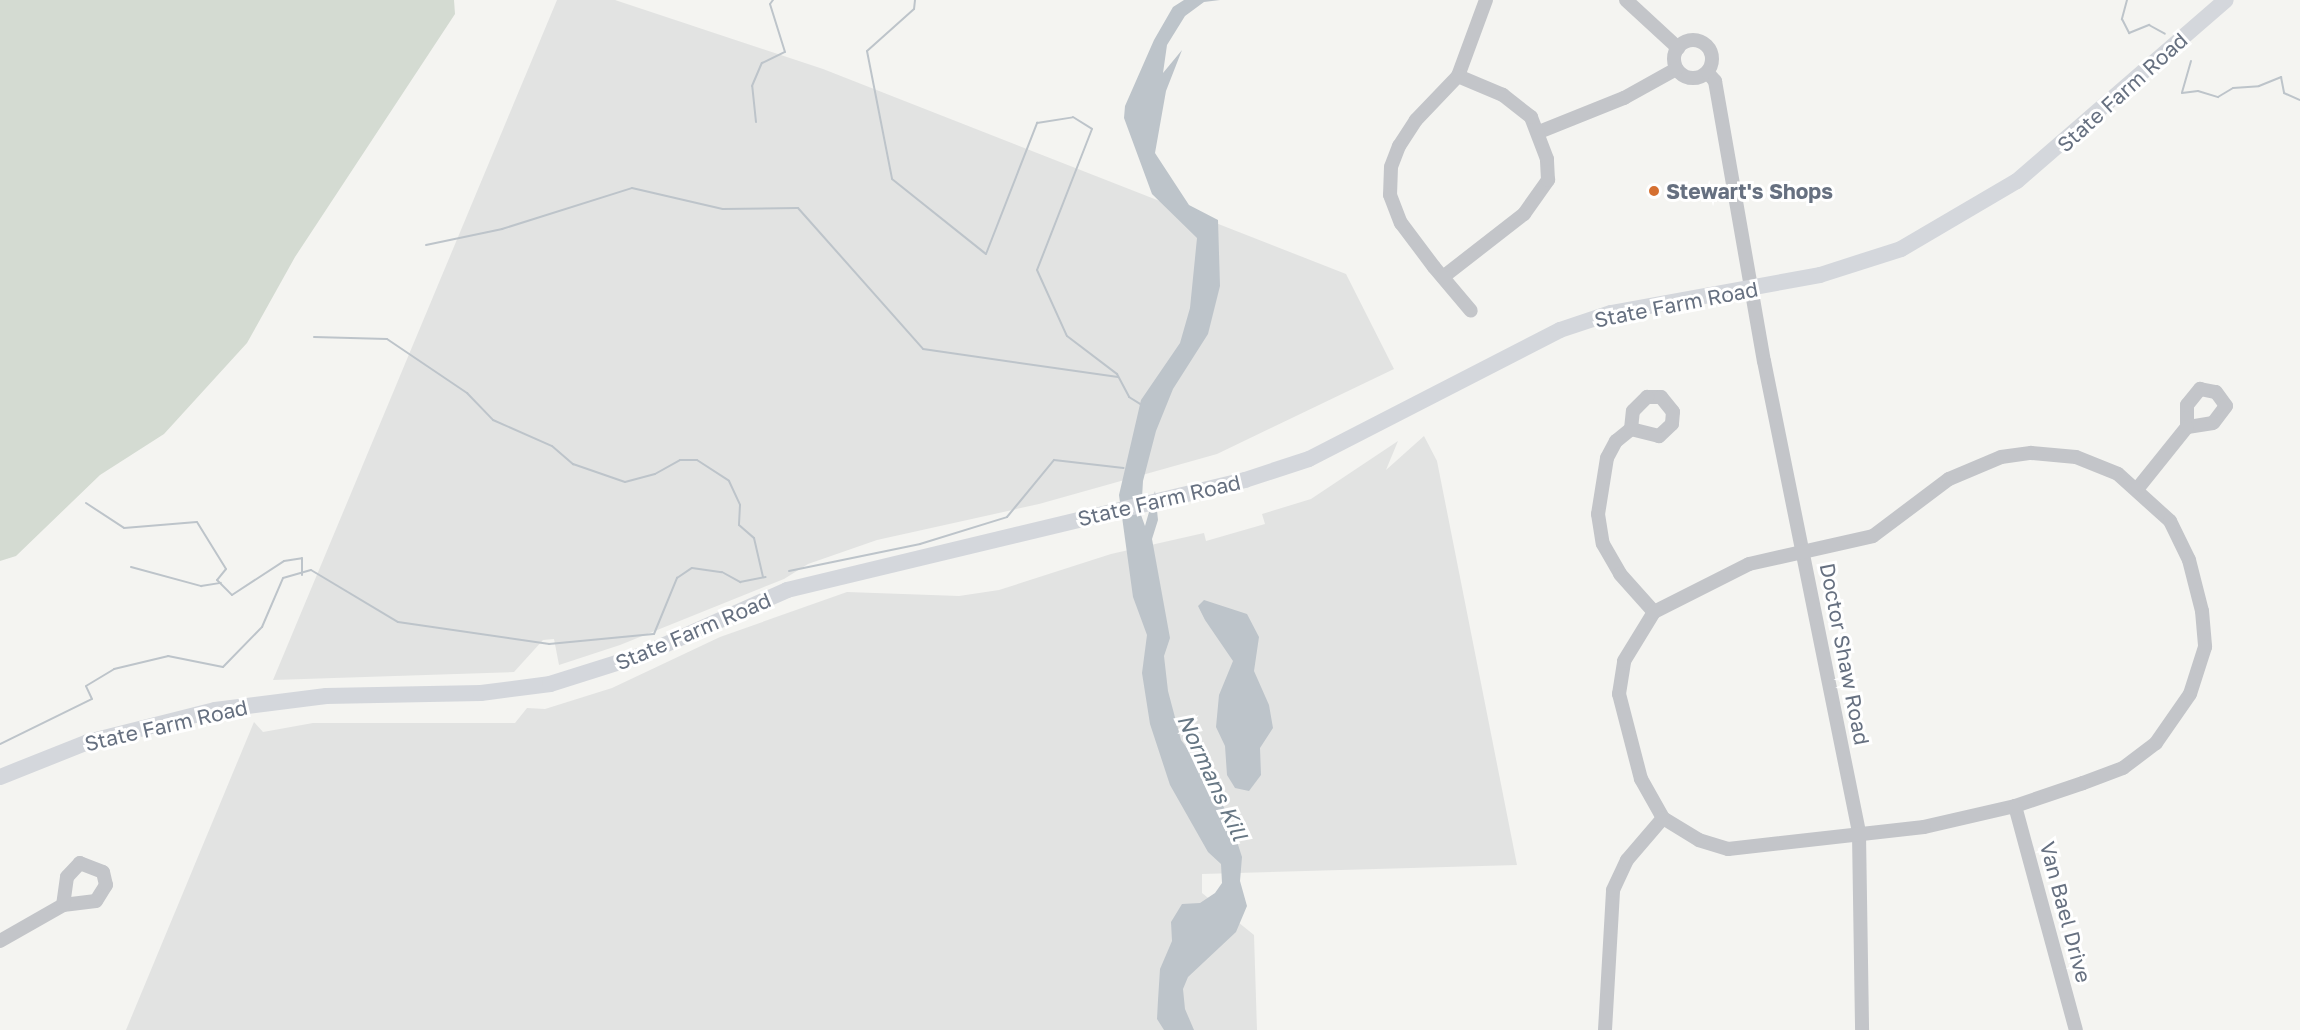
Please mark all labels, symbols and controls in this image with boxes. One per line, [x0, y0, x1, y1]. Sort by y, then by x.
street label: State Farm Road [2052, 27, 2192, 157]
place label: Stewart's Shops [1666, 178, 1833, 204]
marker: Stewart's Shops [1647, 184, 1661, 198]
street label: State Farm Road [1592, 276, 1760, 332]
street label: State Farm Road [1075, 469, 1243, 531]
street label: Doctor Shaw Road [1815, 561, 1875, 747]
street label: State Farm Road [612, 587, 774, 675]
street label: State Farm Road [82, 694, 250, 756]
water label: Normans Kill [1172, 710, 1254, 844]
street label: Van Bael Drive [2035, 839, 2097, 985]

